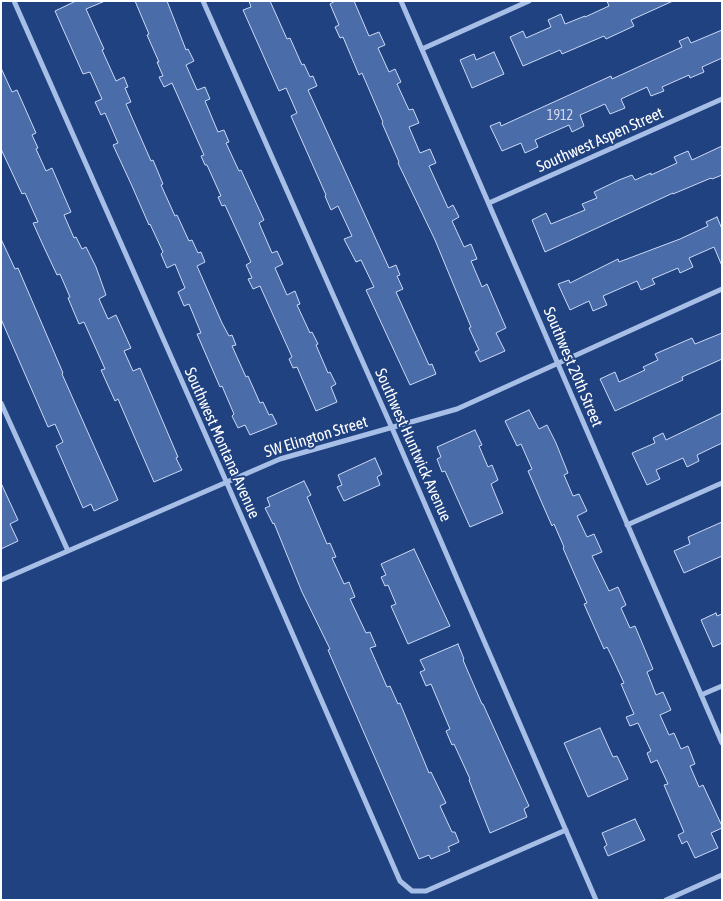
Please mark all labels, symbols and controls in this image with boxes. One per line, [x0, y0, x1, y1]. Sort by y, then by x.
street label: Southwest Aspen Street [534, 103, 666, 177]
house number: 1912 [547, 108, 573, 124]
street label: Southwest 20th Street [539, 304, 607, 430]
street label: Southwest Montana Avenue [180, 365, 264, 521]
street label: Southwest Huntwick Avenue [371, 365, 455, 525]
street label: SW Elington Street [262, 412, 370, 462]

